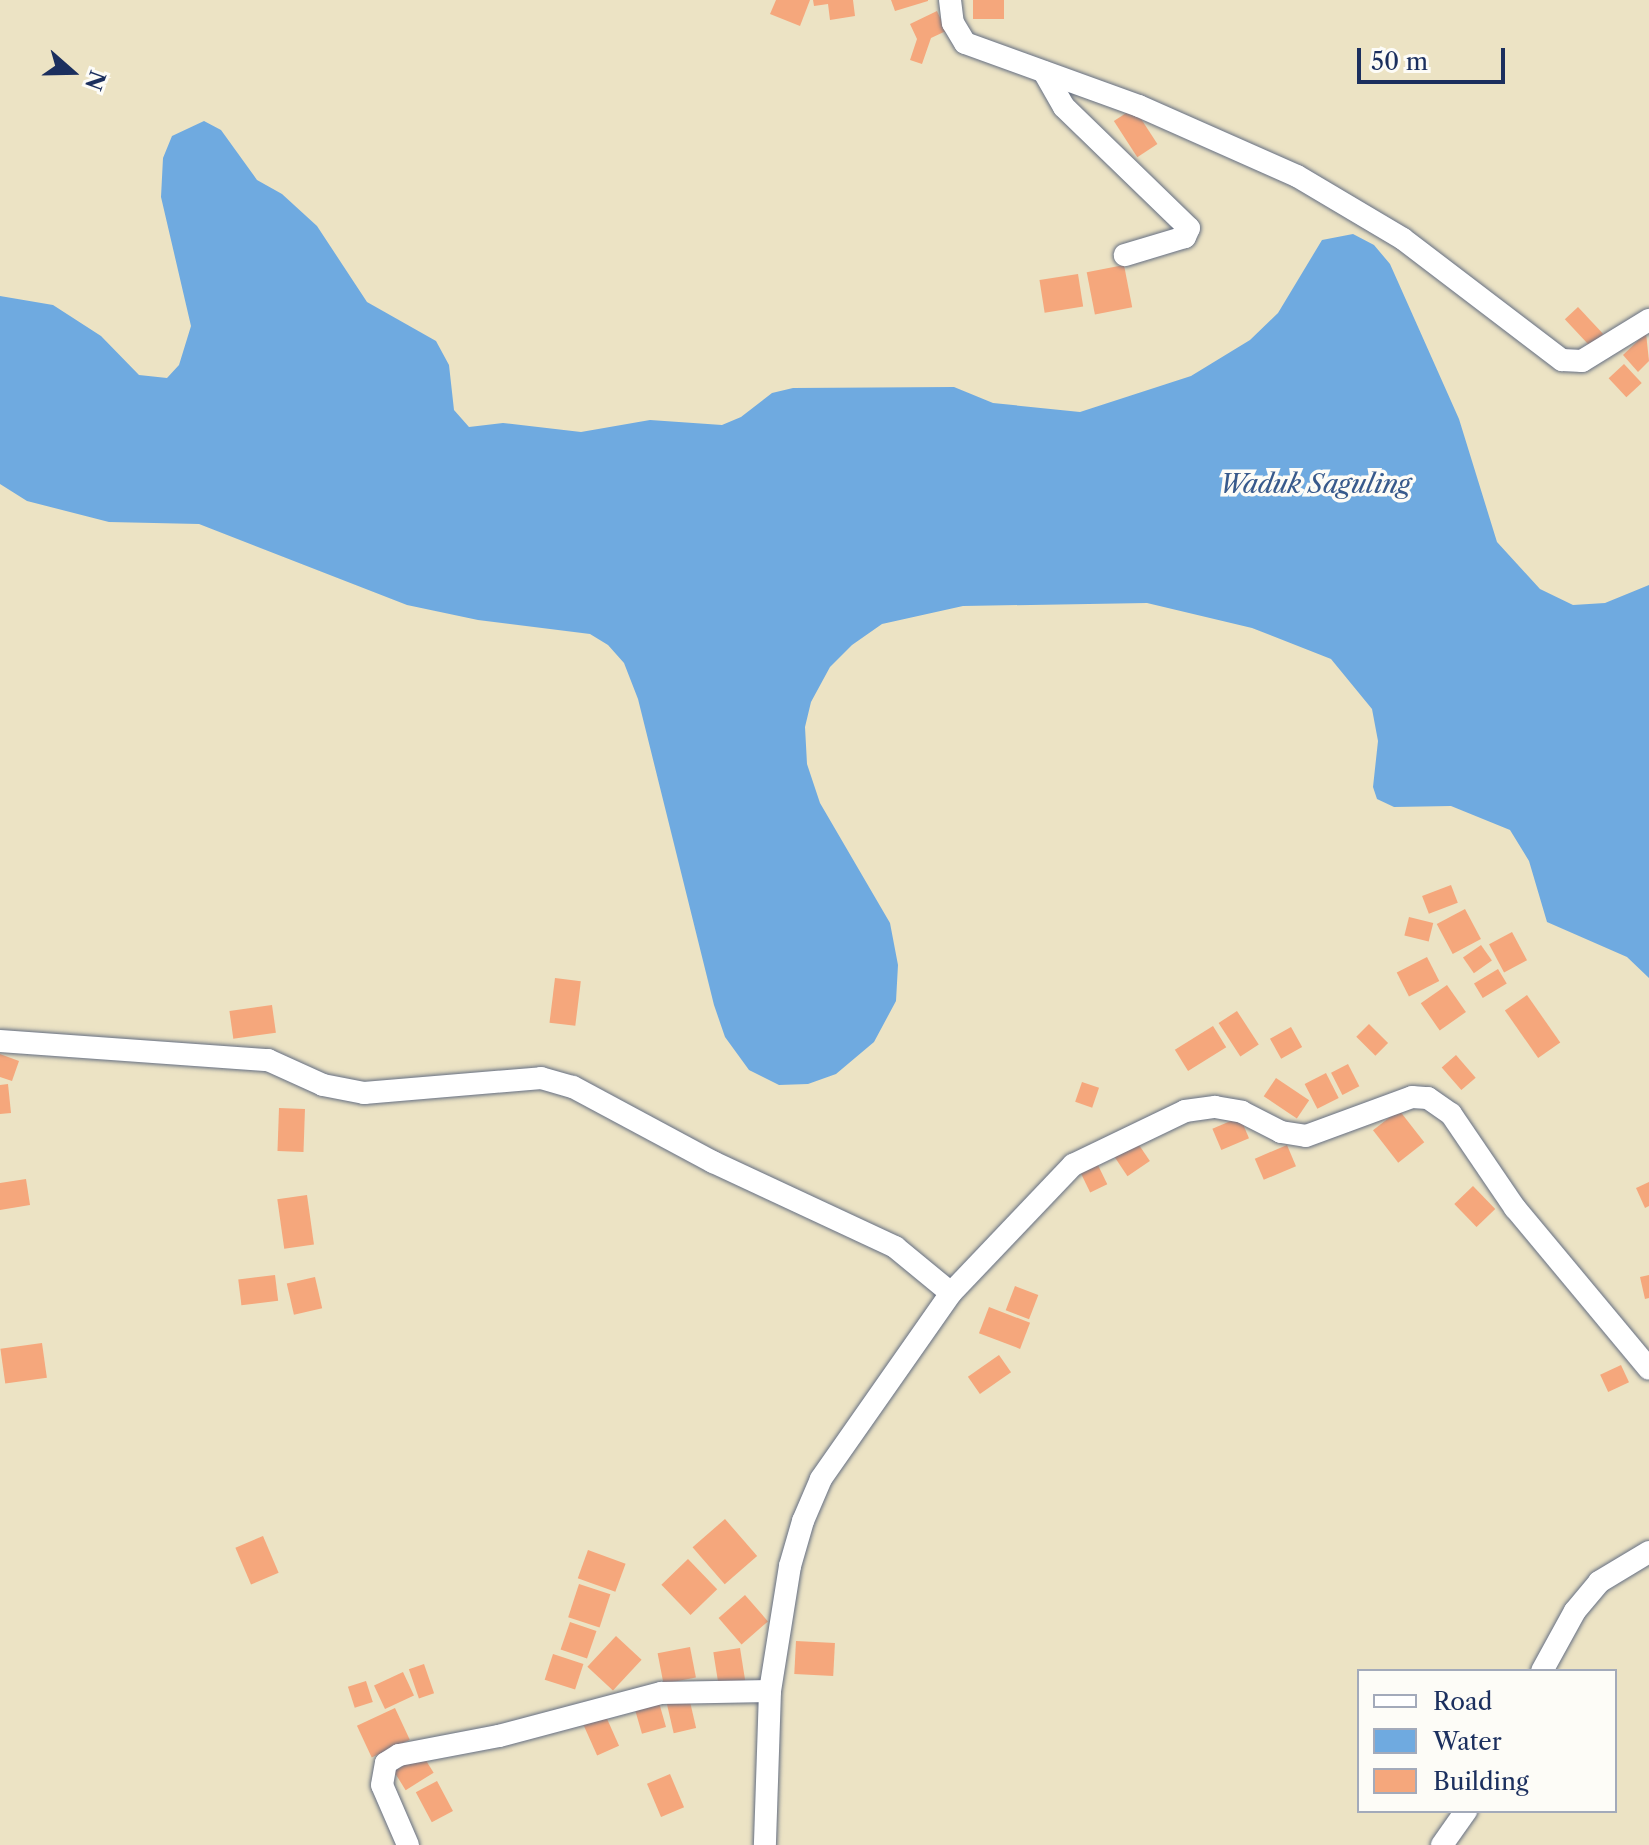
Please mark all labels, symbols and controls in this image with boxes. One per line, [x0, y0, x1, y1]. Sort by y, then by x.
north arrow [32, 32, 112, 112]
scale bar [1361, 32, 1509, 82]
text: 50 m [1371, 47, 1428, 76]
text: N [79, 67, 111, 94]
water label: Waduk Saguling [1219, 469, 1411, 501]
legend [1357, 1669, 1617, 1813]
text: Road [1433, 1687, 1492, 1716]
text: Water [1433, 1727, 1502, 1756]
text: Building [1433, 1767, 1529, 1796]

